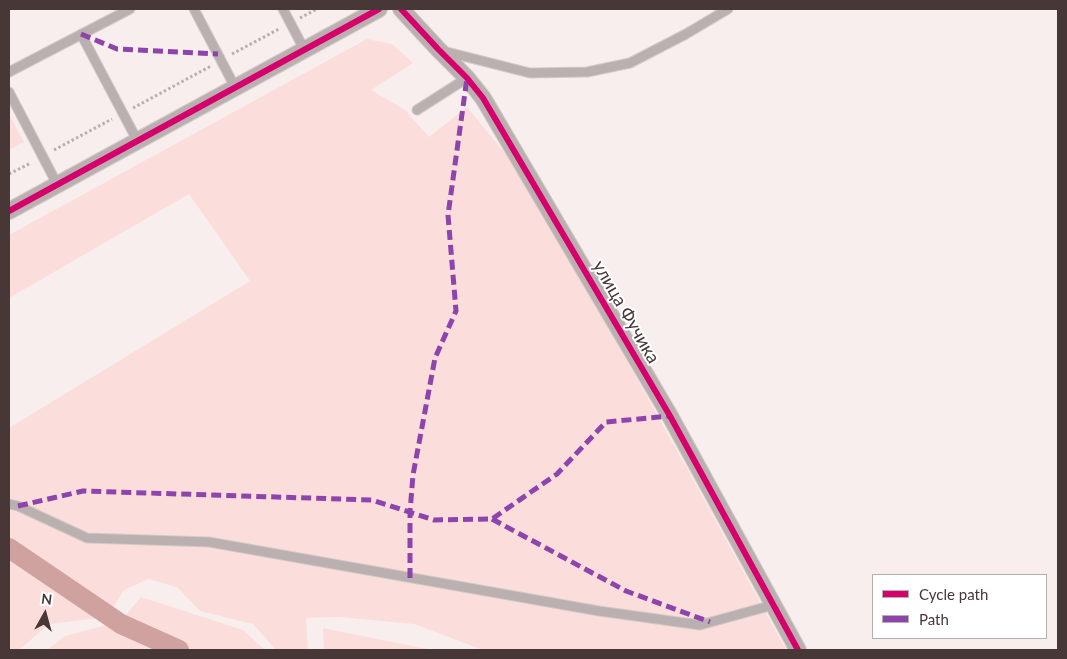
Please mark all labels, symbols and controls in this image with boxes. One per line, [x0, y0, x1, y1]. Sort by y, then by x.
street label: улица Фучика [588, 257, 664, 367]
legend [872, 574, 1047, 639]
text: Cycle path [919, 585, 988, 603]
north arrow [20, 589, 70, 639]
text: N [40, 590, 53, 608]
text: Path [919, 610, 949, 628]

